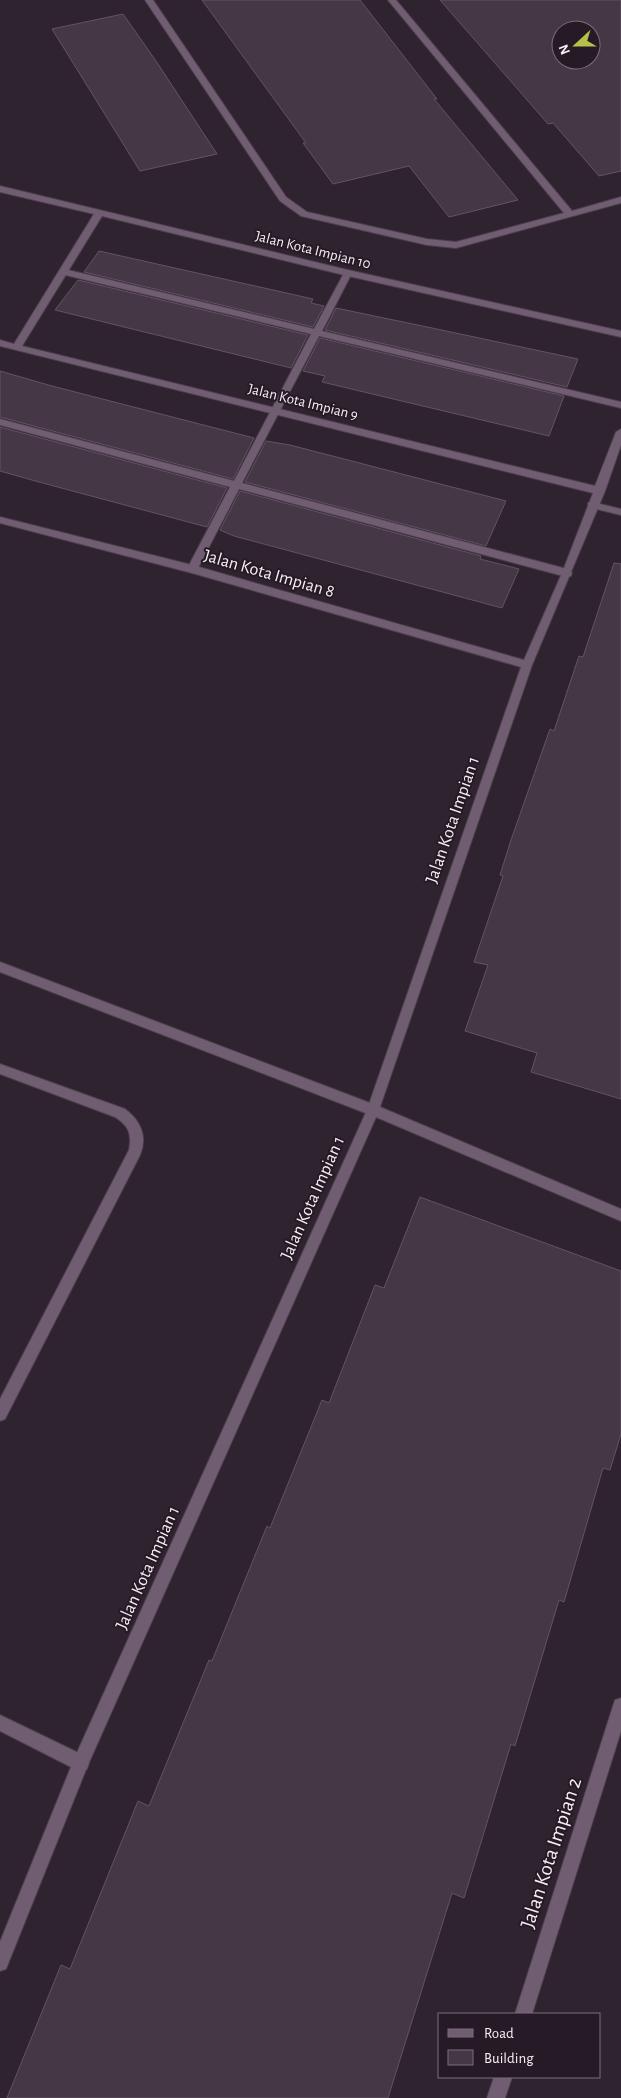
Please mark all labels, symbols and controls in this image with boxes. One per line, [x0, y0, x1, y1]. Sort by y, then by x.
north arrow [551, 20, 601, 70]
text: N [557, 42, 573, 56]
street label: Jalan Kota Impian 10 [254, 228, 372, 272]
street label: Jalan Kota Impian 9 [247, 381, 359, 423]
street label: Jalan Kota Impian 8 [202, 547, 336, 601]
street label: Jalan Kota Impian 1 [423, 754, 483, 886]
street label: Jalan Kota Impian 1 [278, 1134, 348, 1262]
street label: Jalan Kota Impian 1 [113, 1504, 183, 1632]
street label: Jalan Kota Impian 2 [517, 1775, 585, 1931]
legend [438, 2013, 601, 2078]
text: Road [484, 2026, 514, 2041]
text: Building [484, 2051, 534, 2066]

